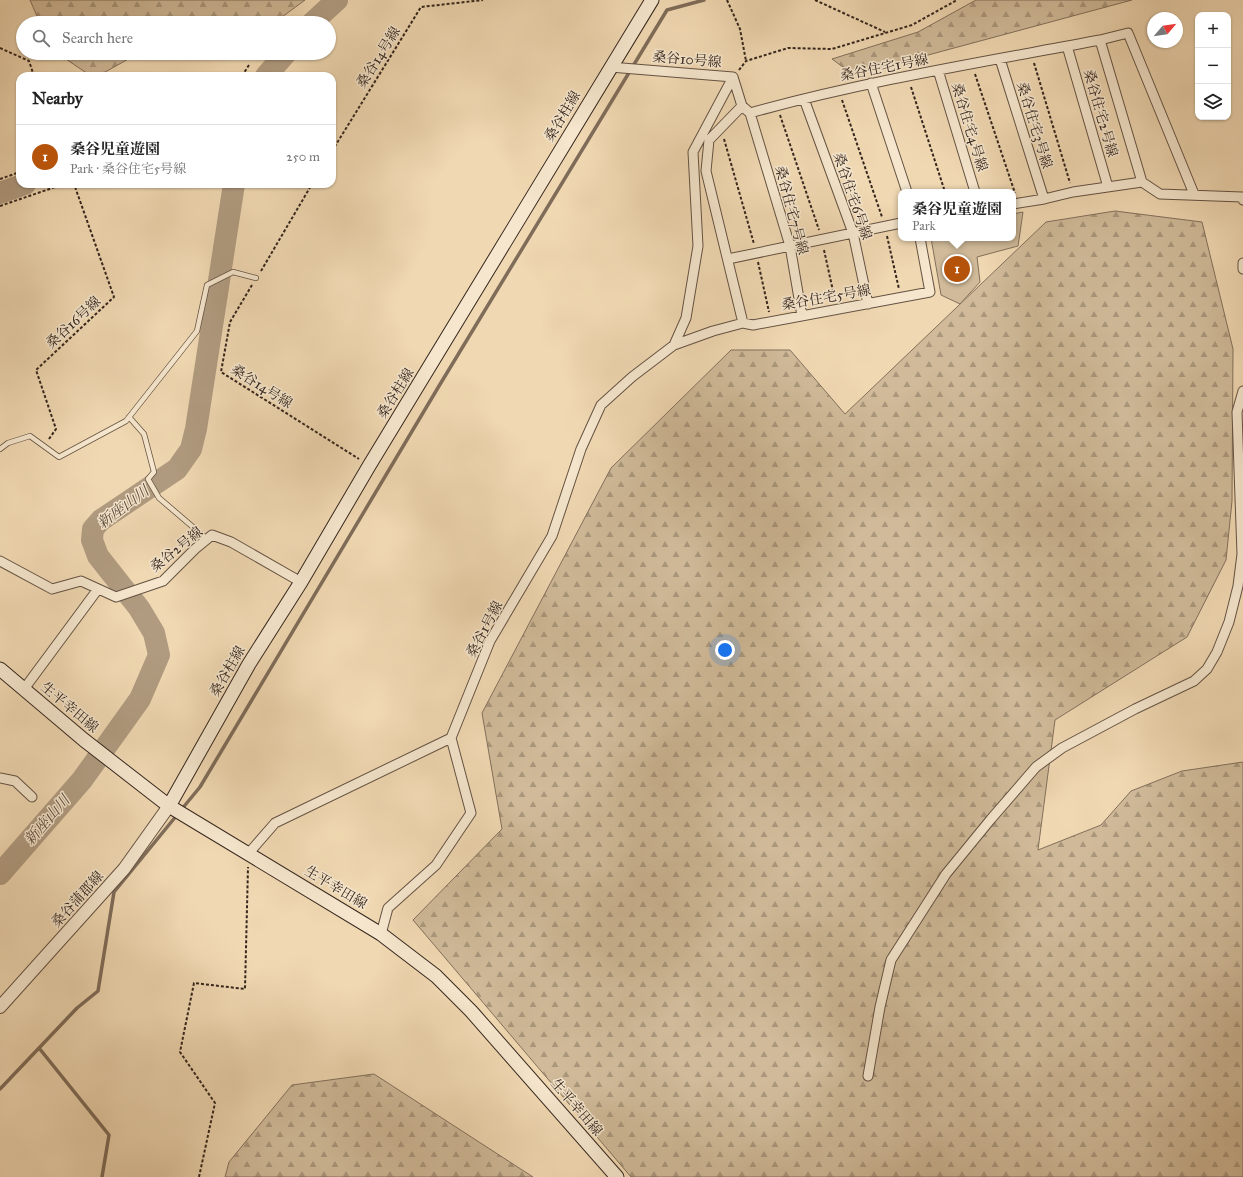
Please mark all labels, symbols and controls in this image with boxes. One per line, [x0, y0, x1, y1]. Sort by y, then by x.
north arrow [1147, 12, 1183, 48]
map controls [1195, 12, 1231, 120]
button: + [1195, 12, 1231, 48]
search box [16, 16, 336, 60]
street label: 桑谷14号線 [353, 23, 404, 91]
icon: search [30, 27, 52, 49]
text: Search here [62, 29, 133, 47]
street label: 桑谷10号線 [652, 48, 722, 71]
button: − [1195, 48, 1231, 84]
street label: 桑谷住宅1号線 [839, 51, 930, 84]
street label: 桑谷住宅2号線 [1080, 67, 1121, 159]
street label: 桑谷住宅3号線 [1013, 80, 1056, 170]
street label: 桑谷住宅4号線 [948, 81, 991, 174]
button: layers [1195, 84, 1231, 120]
text: Nearby [32, 88, 83, 109]
street label: 桑谷柱線 [541, 88, 584, 145]
text: 桑谷児童遊園 [70, 140, 160, 158]
text: 1 [42, 149, 48, 165]
text: 250 m [286, 149, 320, 165]
street label: 桑谷住宅6号線 [830, 150, 875, 242]
text: Park · 桑谷住宅5号線 [70, 161, 186, 177]
street label: 桑谷住宅7号線 [771, 164, 812, 257]
popup [898, 189, 1016, 241]
text: 桑谷児童遊園 [912, 200, 1002, 218]
text: Park [912, 218, 936, 234]
pin: 1 [944, 254, 970, 284]
street label: 桑谷住宅5号線 [780, 281, 872, 314]
street label: 桑谷16号線 [42, 293, 104, 352]
street label: 桑谷14号線 [228, 361, 296, 412]
street label: 桑谷柱線 [373, 365, 417, 422]
water label: 新座山川 [94, 481, 154, 532]
street label: 桑谷2号線 [147, 523, 206, 576]
street label: 桑谷1号線 [462, 598, 506, 660]
your location [715, 640, 735, 660]
street label: 桑谷柱線 [206, 643, 249, 700]
street label: 生平幸田線 [37, 678, 102, 736]
water label: 新座山川 [21, 790, 75, 849]
street label: 生平幸田線 [301, 862, 370, 913]
street label: 桑谷蒲郡線 [48, 868, 107, 931]
street label: 生平幸田線 [547, 1075, 606, 1139]

